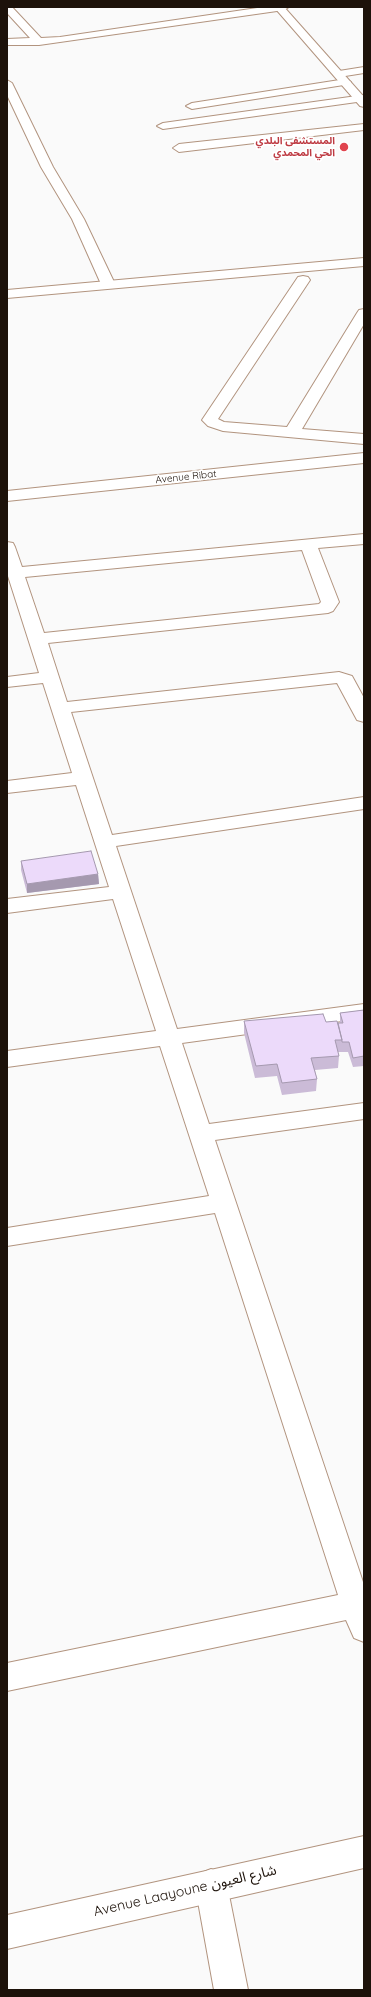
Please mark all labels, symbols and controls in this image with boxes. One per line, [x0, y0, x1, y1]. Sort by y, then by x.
place label: المستشفى البلدي الحي المحمدي [256, 135, 335, 158]
marker: المستشفى البلدي الحي المحمدي [338, 141, 350, 153]
street label: Avenue Ribat [155, 468, 217, 486]
street label: Avenue Laayoune شارع العيون [92, 1862, 278, 1920]

